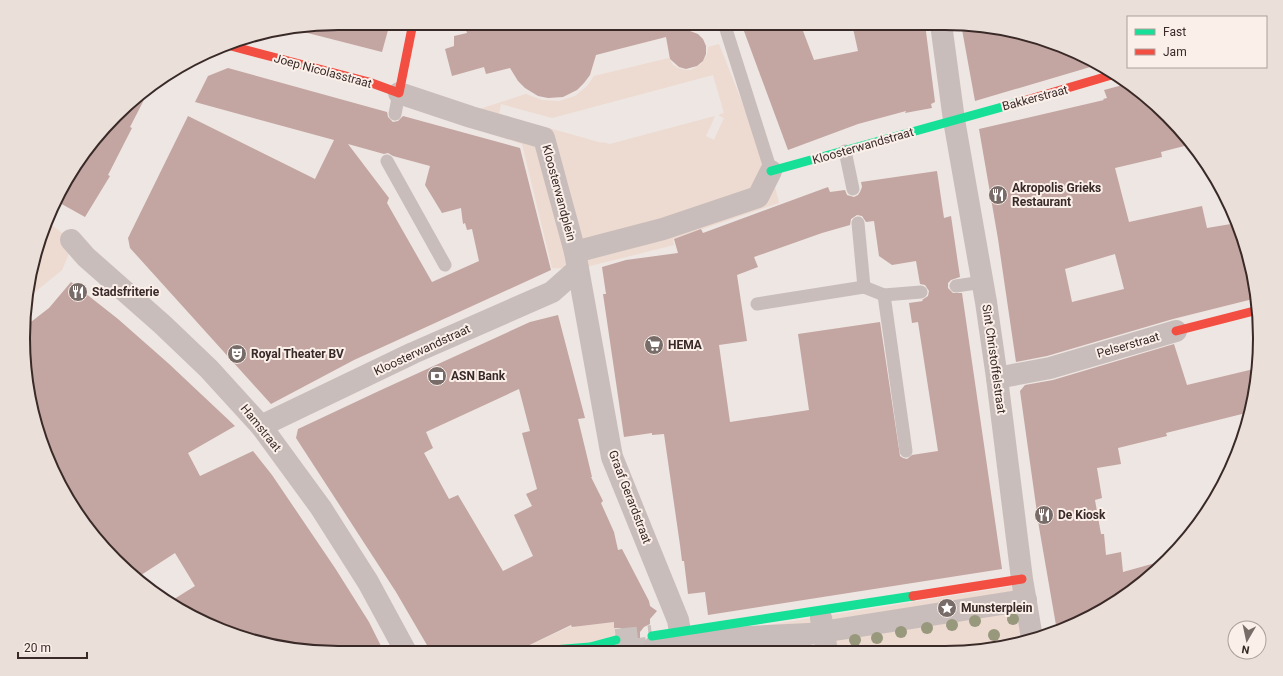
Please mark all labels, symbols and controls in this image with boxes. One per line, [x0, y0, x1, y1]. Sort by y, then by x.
legend [1127, 16, 1267, 68]
text: Fast [1163, 25, 1186, 39]
text: Jam [1163, 45, 1187, 59]
street label: Joep Nicolasstraat [273, 51, 374, 91]
street label: Bakkerstraat [1001, 82, 1069, 113]
street label: Kloosterwandstraat [811, 125, 915, 167]
street label: Kloosterwandplein [539, 143, 579, 243]
place label: Akropolis Grieks Restaurant [1012, 181, 1101, 209]
restaurant icon: Akropolis Grieks Restaurant [987, 184, 1009, 206]
restaurant icon: Stadsfriterie [67, 281, 89, 303]
place label: Stadsfriterie [92, 285, 160, 299]
street label: Sint Christoffelstraat [979, 303, 1009, 415]
street label: Kloosterwandstraat [372, 322, 472, 378]
street label: Pelserstraat [1095, 329, 1161, 361]
supermarket icon: HEMA [643, 334, 665, 356]
place label: HEMA [668, 338, 703, 352]
theatre icon: Royal Theater BV [226, 343, 248, 365]
place label: Royal Theater BV [251, 347, 344, 361]
bank icon: ASN Bank [426, 365, 448, 387]
place label: ASN Bank [451, 369, 506, 383]
street label: Hamstraat [238, 402, 284, 454]
street label: Graaf Gerardstraat [606, 448, 654, 546]
restaurant icon: De Kiosk [1033, 504, 1055, 526]
place label: De Kiosk [1058, 508, 1106, 522]
place icon: Munsterplein [936, 597, 958, 619]
place label: Munsterplein [961, 601, 1033, 615]
north arrow [1227, 620, 1267, 660]
scale bar [18, 634, 87, 660]
text: 20 m [24, 641, 51, 655]
text: N [1240, 642, 1250, 656]

